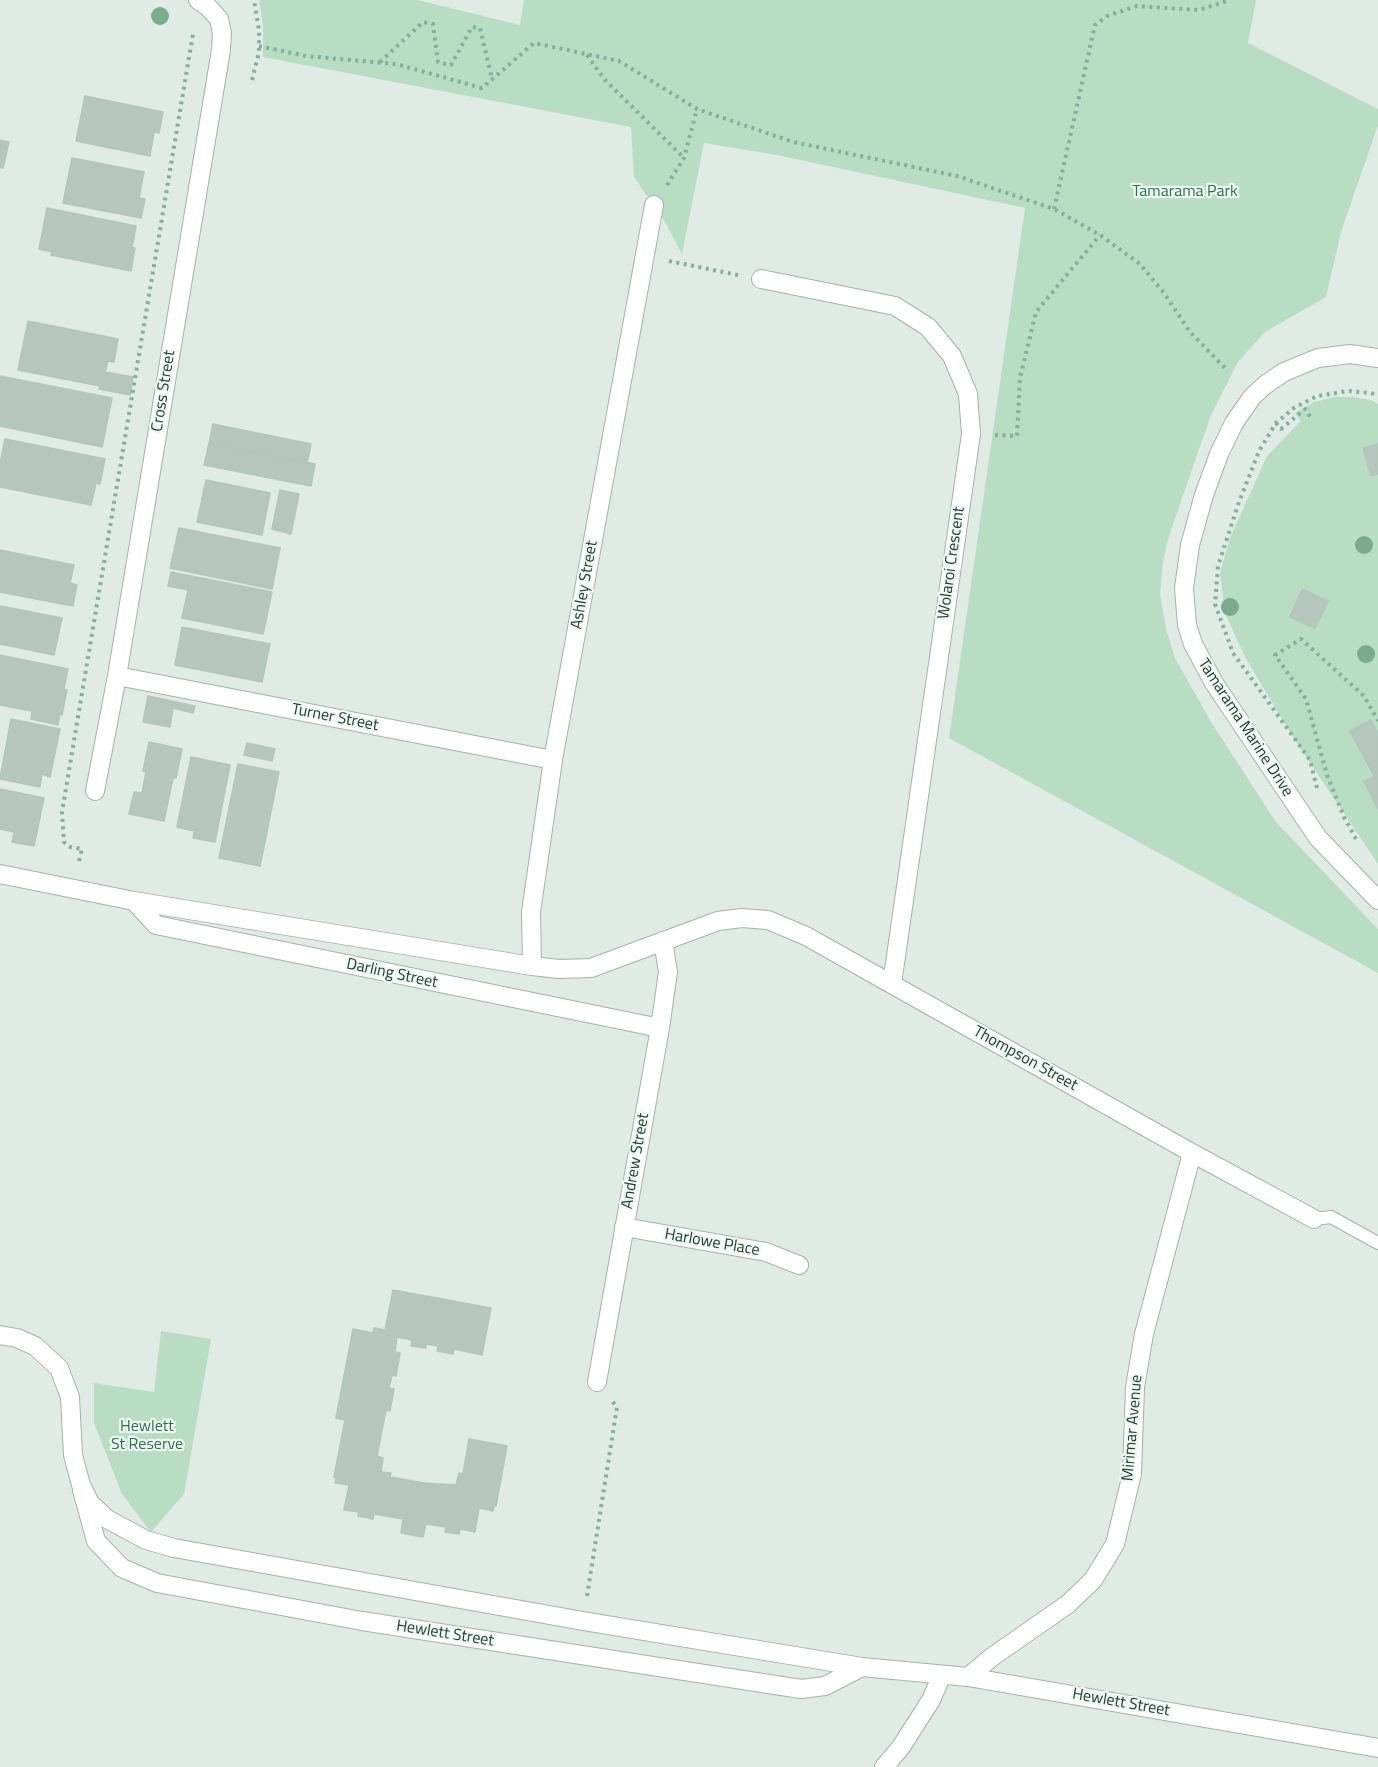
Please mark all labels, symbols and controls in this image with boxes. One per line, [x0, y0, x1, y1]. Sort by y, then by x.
park label: Tamarama Park [1132, 182, 1238, 202]
street label: Cross Street [148, 349, 180, 433]
street label: Wolaroi Crescent [935, 505, 969, 621]
street label: Ashley Street [568, 539, 602, 631]
street label: Tamarama Marine Drive [1193, 655, 1297, 801]
street label: Turner Street [290, 700, 380, 736]
street label: Darling Street [345, 955, 439, 993]
street label: Thompson Street [969, 1022, 1081, 1096]
street label: Andrew Street [618, 1112, 654, 1210]
street label: Harlowe Place [663, 1225, 761, 1261]
street label: Mirimar Avenue [1119, 1374, 1147, 1482]
park label: Hewlett St Reserve [111, 1417, 183, 1455]
street label: Hewlett Street [395, 1617, 495, 1651]
street label: Hewlett Street [1071, 1685, 1171, 1721]

